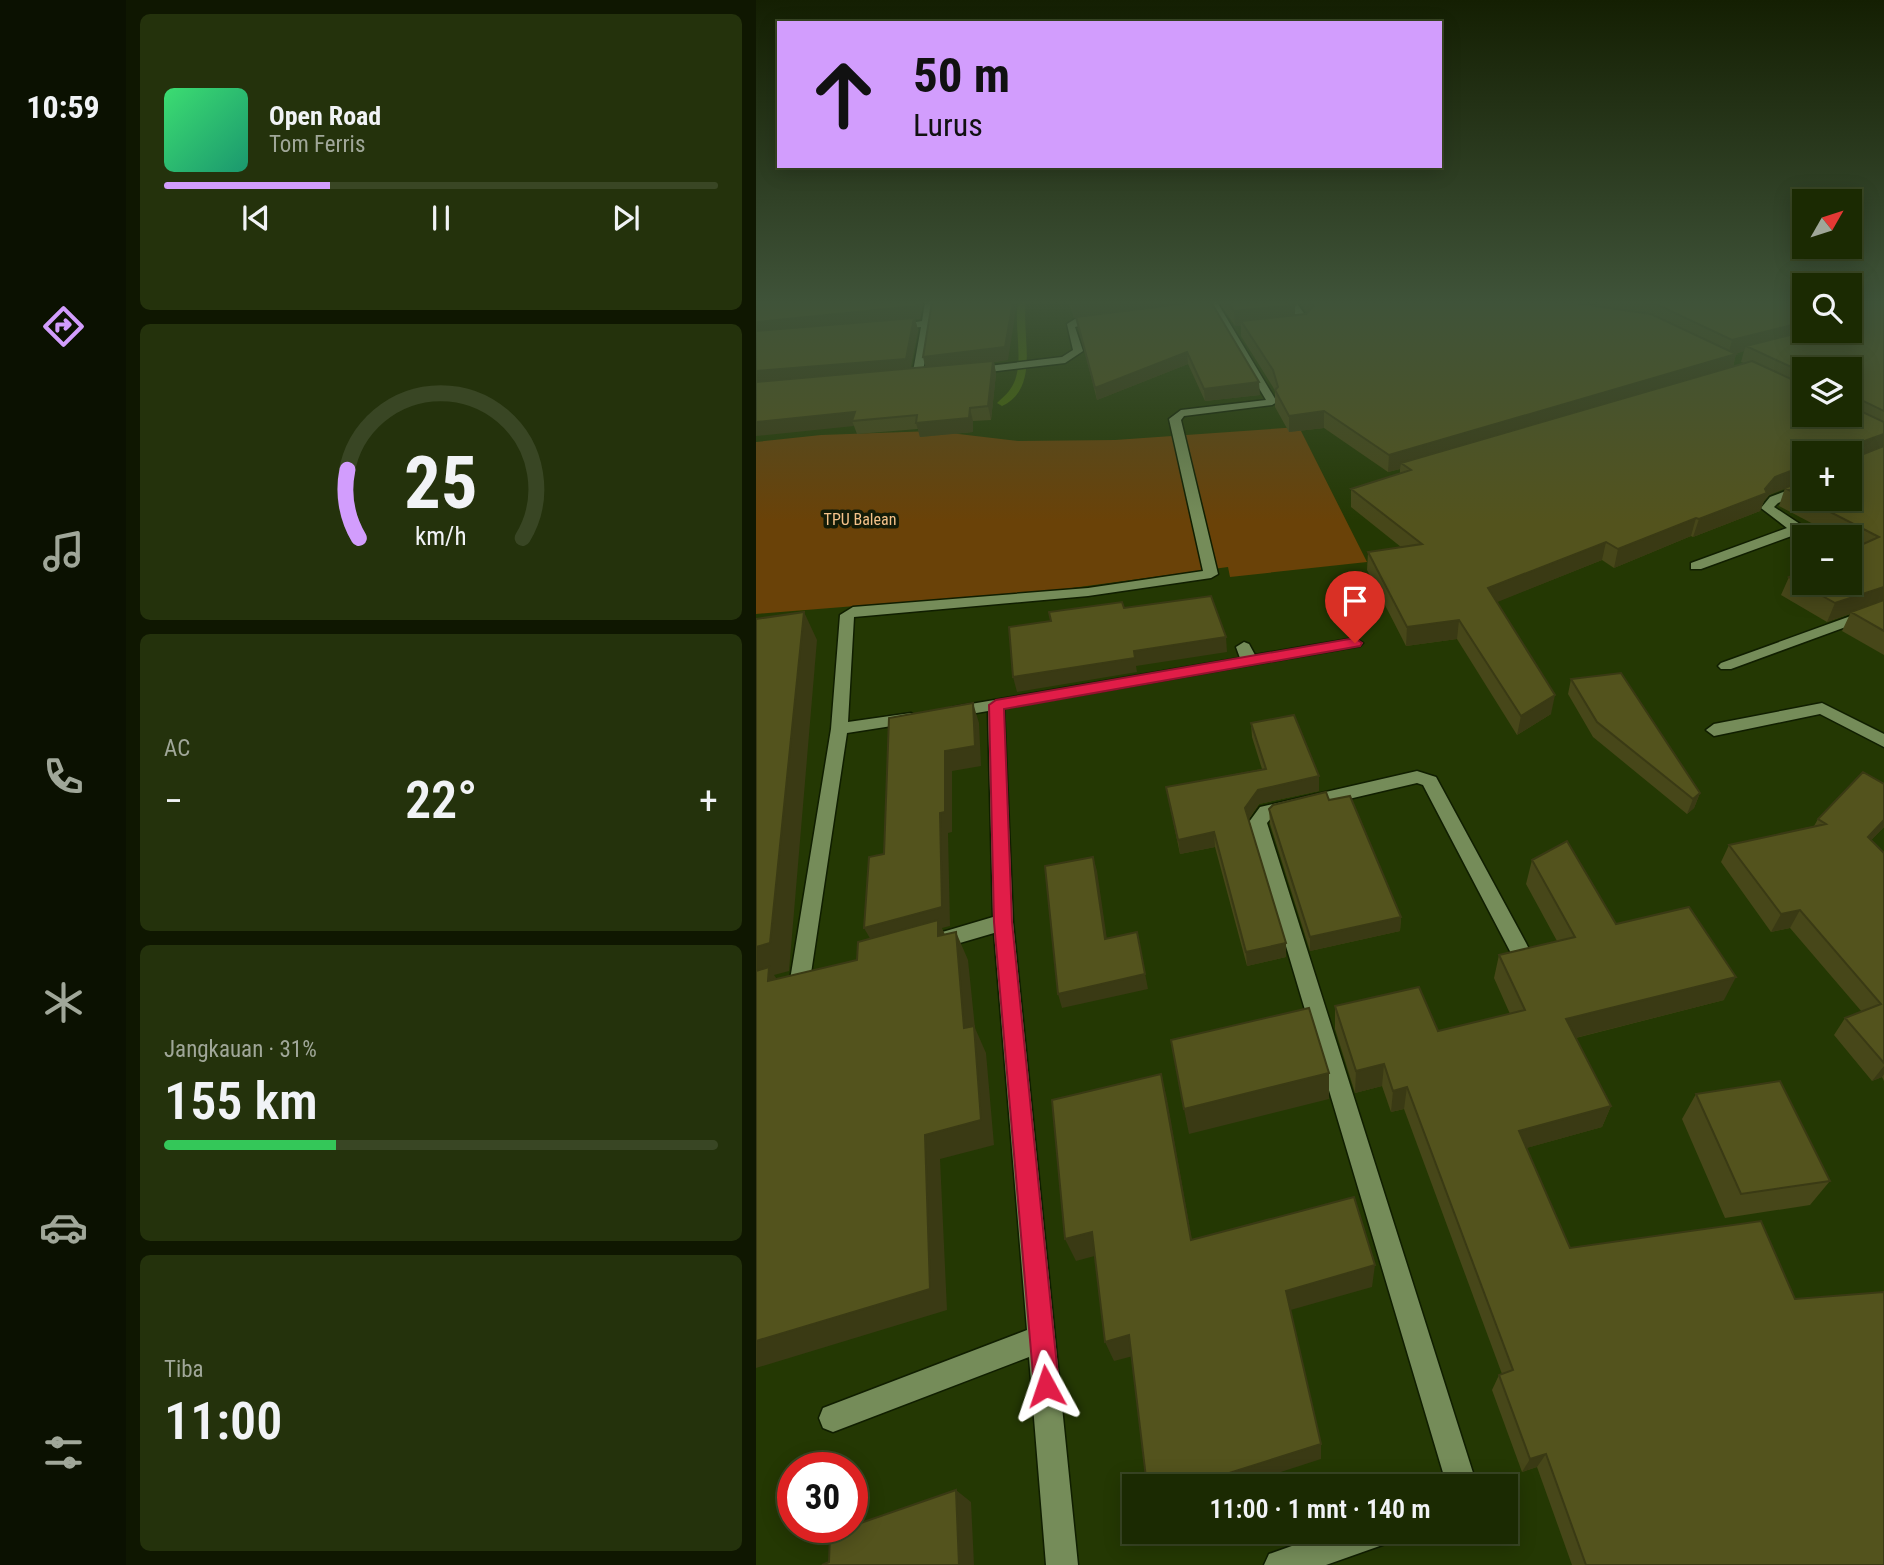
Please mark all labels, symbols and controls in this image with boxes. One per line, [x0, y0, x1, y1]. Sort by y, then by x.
text: 50 m [913, 47, 1010, 104]
icon: ahead [798, 49, 889, 140]
text: 10:59 [26, 88, 100, 126]
text: Open Road [269, 101, 381, 131]
text: Lurus [913, 106, 983, 144]
text: Tom Ferris [269, 131, 365, 158]
north arrow [1792, 189, 1862, 259]
map controls [1792, 189, 1862, 595]
icon: previous [237, 199, 275, 237]
icon: pause [422, 199, 460, 237]
icon: next [607, 199, 645, 237]
button: search [1792, 273, 1862, 343]
icon: directions [39, 302, 88, 351]
button: layers [1792, 357, 1862, 427]
text: 25 [404, 441, 478, 527]
button: + [1792, 441, 1862, 511]
park label: TPU Balean [824, 510, 896, 529]
text: km/h [415, 522, 467, 551]
button: − [1792, 525, 1862, 595]
icon: music [39, 527, 88, 576]
pin [1325, 571, 1385, 643]
icon: arrive [1336, 582, 1374, 620]
text: AC [164, 735, 190, 762]
icon: phone [39, 752, 88, 801]
text: 22° [405, 770, 477, 831]
text: − [164, 779, 183, 823]
text: + [699, 779, 718, 823]
icon: climate [39, 978, 88, 1027]
text: Jangkauan · 31% [164, 1036, 317, 1063]
text: 155 km [164, 1071, 318, 1132]
icon: car [39, 1203, 88, 1252]
position arrow [1009, 1349, 1083, 1423]
text: Tiba [164, 1356, 204, 1383]
text: 11:00 [164, 1391, 282, 1452]
icon: filters [39, 1428, 88, 1477]
speed limit sign: 30 [777, 1452, 868, 1543]
text: 11:00 · 1 mnt · 140 m [1209, 1494, 1431, 1524]

